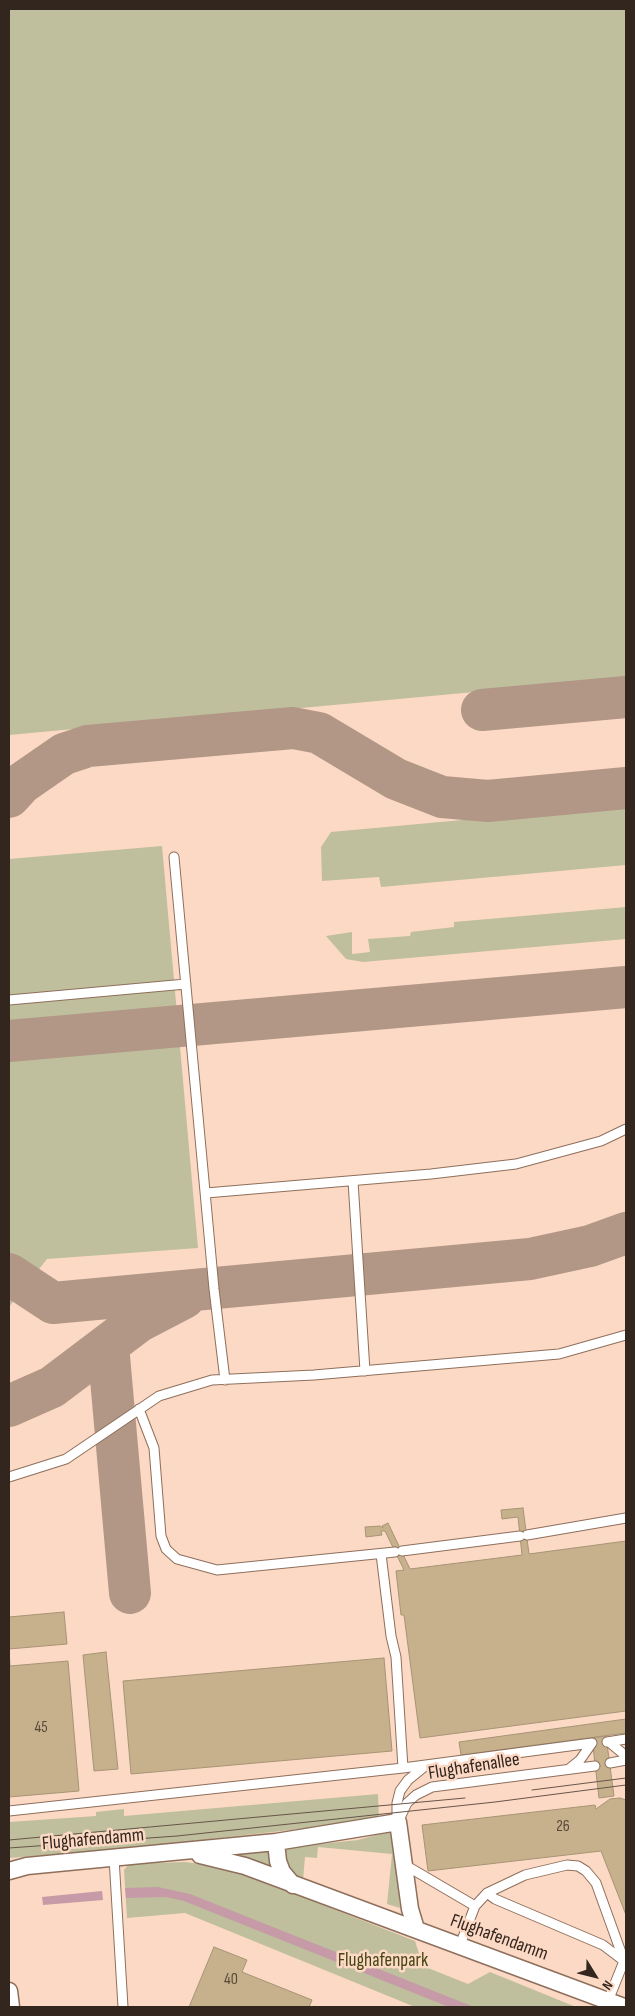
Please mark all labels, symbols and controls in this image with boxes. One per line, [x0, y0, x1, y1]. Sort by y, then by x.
house number: 45 [34, 1718, 48, 1738]
street label: Flughafenallee [427, 1749, 521, 1785]
house number: 26 [556, 1817, 570, 1837]
street label: Flughafendamm [41, 1824, 145, 1856]
street label: Flughafendamm [447, 1910, 551, 1966]
park label: Flughafenpark [338, 1950, 428, 1972]
north arrow [570, 1951, 620, 2001]
house number: 40 [224, 1970, 238, 1990]
text: N [598, 1977, 617, 1993]

